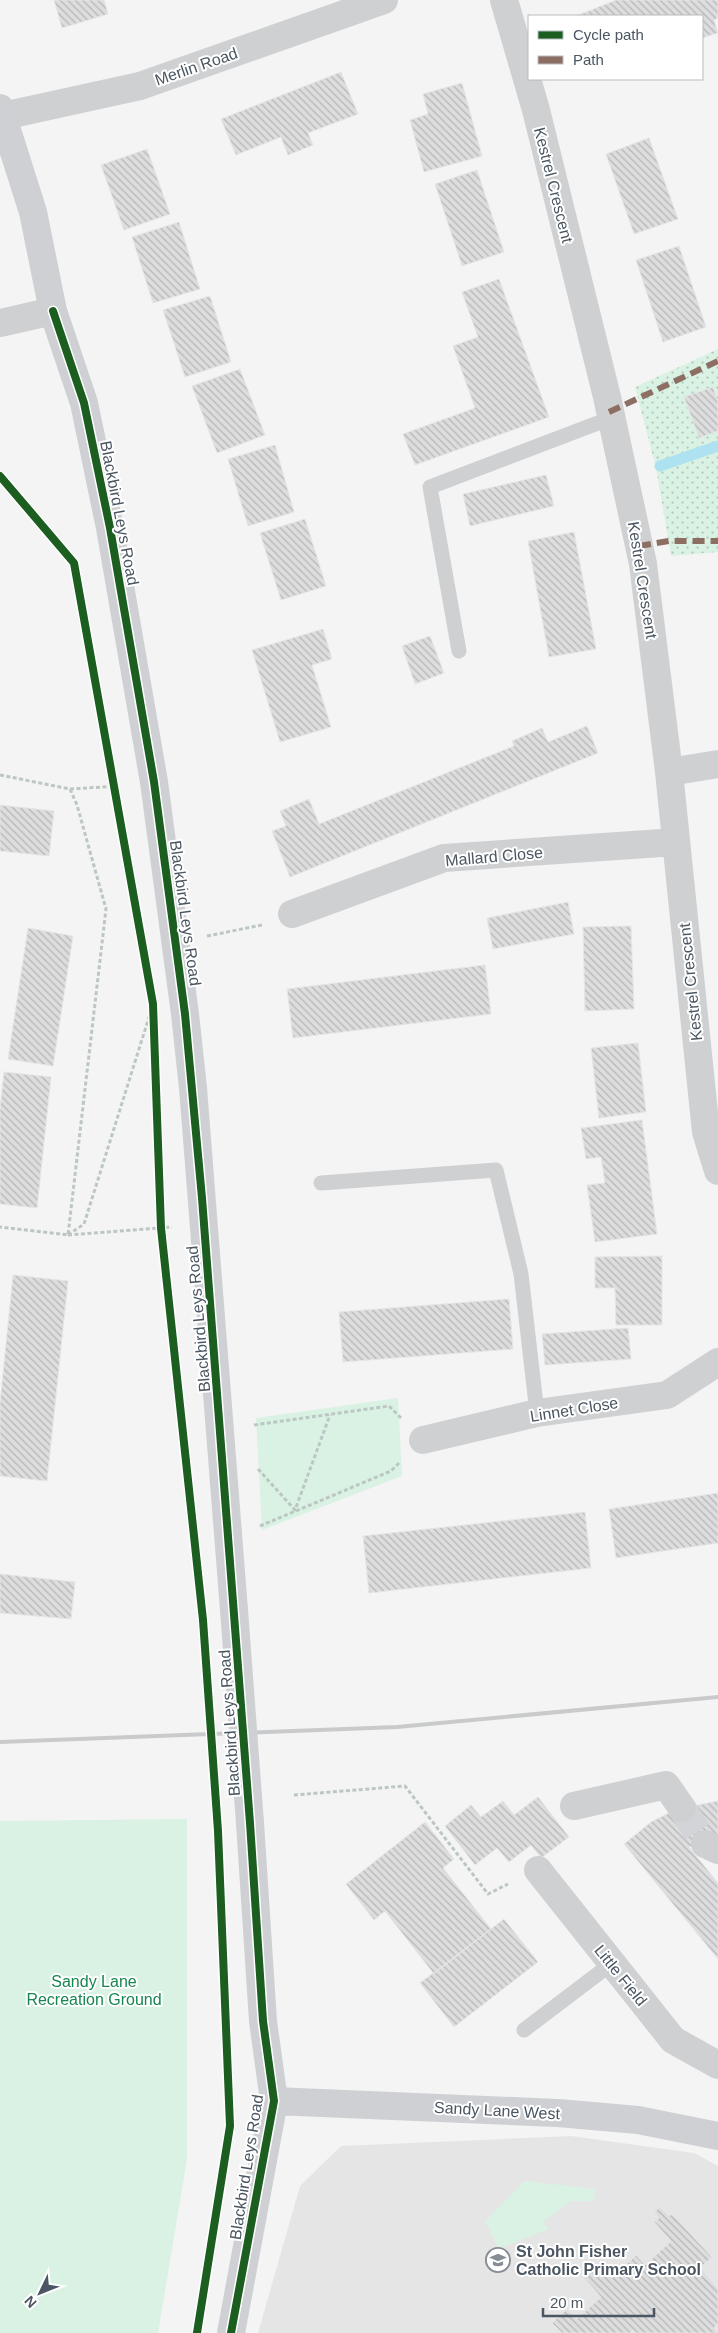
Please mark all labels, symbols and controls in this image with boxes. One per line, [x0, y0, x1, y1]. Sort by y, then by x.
legend [528, 15, 703, 80]
text: Cycle path [573, 26, 644, 43]
street label: Merlin Road [153, 44, 240, 89]
text: Path [573, 51, 604, 68]
street label: Kestrel Crescent [531, 126, 576, 245]
street label: Blackbird Leys Road [97, 439, 142, 587]
street label: Kestrel Crescent [625, 520, 660, 640]
street label: Blackbird Leys Road [167, 839, 204, 987]
street label: Mallard Close [445, 844, 544, 869]
street label: Kestrel Crescent [676, 922, 705, 1042]
street label: Blackbird Leys Road [184, 1245, 213, 1393]
street label: Linnet Close [529, 1394, 619, 1425]
street label: Blackbird Leys Road [216, 1649, 243, 1797]
street label: Little Field [591, 1942, 650, 2009]
park label: Sandy Lane Recreation Ground [26, 1973, 162, 2008]
street label: Blackbird Leys Road [227, 2093, 266, 2241]
street label: Sandy Lane West [434, 2099, 561, 2122]
place label: St John Fisher Catholic Primary School [516, 2243, 701, 2278]
school or university icon: St John Fisher Catholic Primary School [485, 2247, 511, 2273]
north arrow [15, 2268, 65, 2318]
scale bar [543, 2286, 654, 2318]
text: N [21, 2293, 40, 2311]
text: 20 m [550, 2294, 583, 2311]

